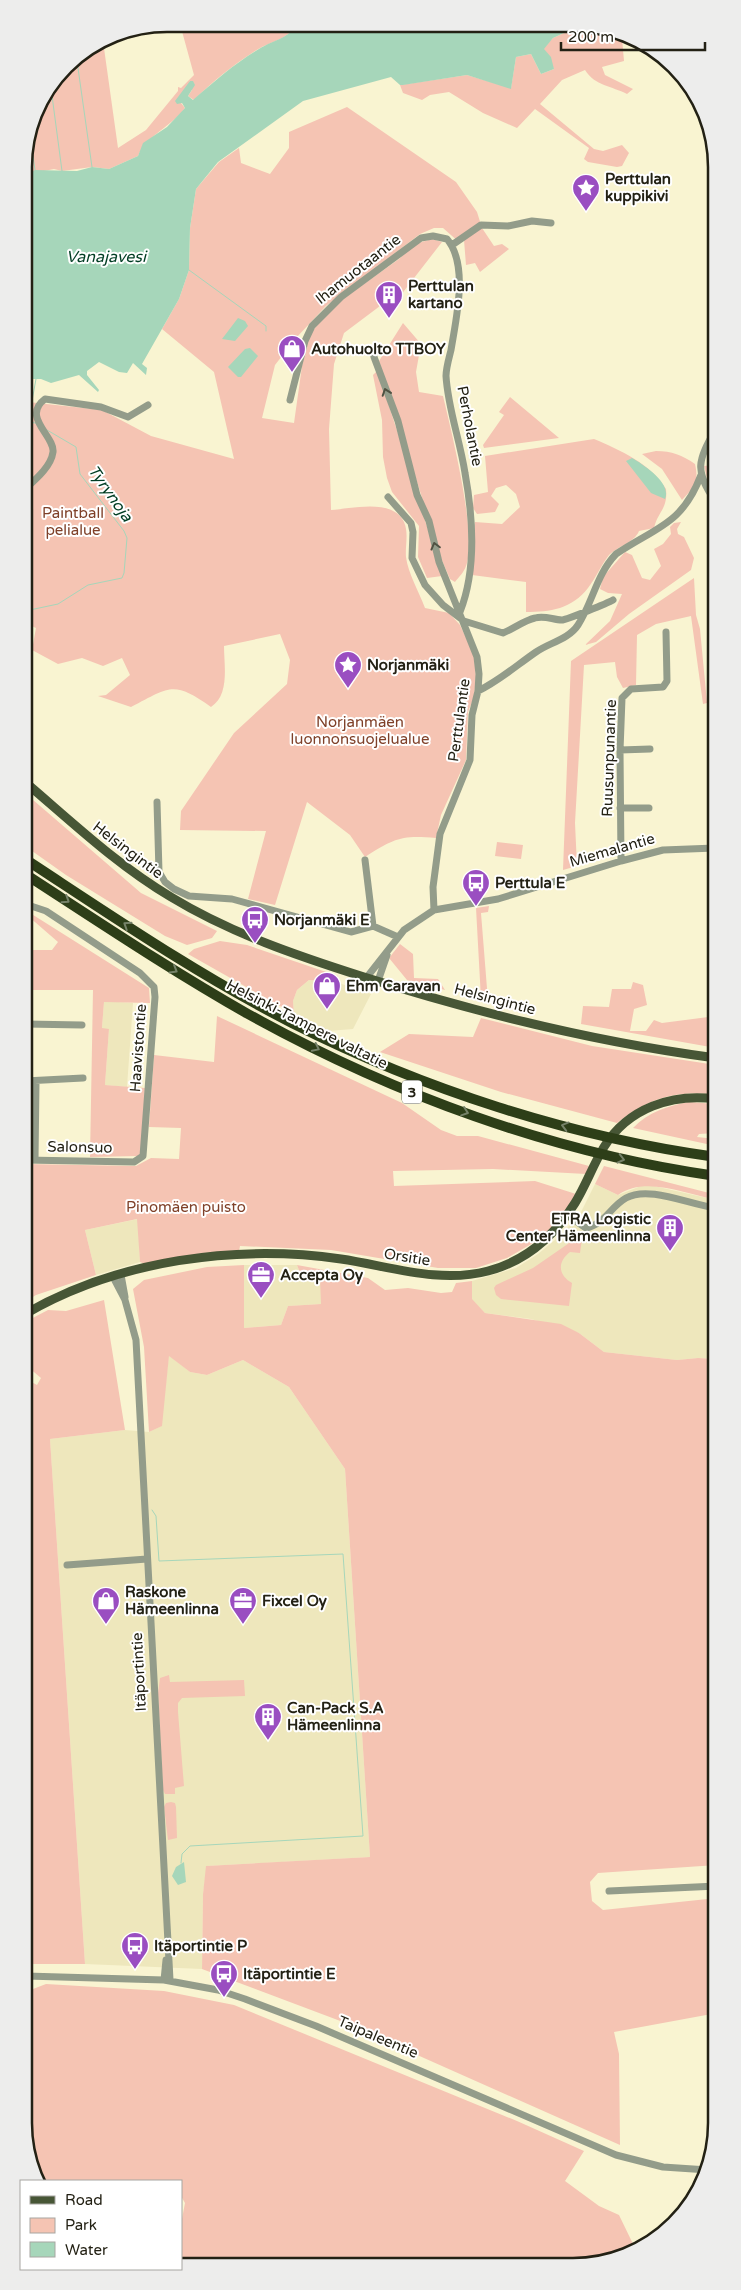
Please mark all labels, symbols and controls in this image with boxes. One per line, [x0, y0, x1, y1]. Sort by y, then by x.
scale bar [561, 20, 705, 52]
text: 200 m [568, 28, 614, 46]
place label: Perttulan kuppikivi [605, 170, 671, 206]
place icon: Perttulan kuppikivi [571, 173, 601, 212]
street label: Ihamuotaantie [312, 230, 404, 308]
water label: Vanajavesi [66, 247, 148, 267]
place label: Perttulan kartano [408, 277, 474, 312]
building icon: Perttulan kartano [374, 280, 404, 319]
shop icon: Autohuolto TTBOY [277, 334, 307, 373]
place label: Autohuolto TTBOY [311, 340, 446, 358]
street label: Perholantie [453, 384, 487, 468]
one-way arrow [382, 388, 392, 396]
water label: Tyrynoja [84, 461, 137, 527]
park label: Paintball pelialue [42, 504, 104, 539]
one-way arrow [431, 543, 441, 551]
place icon: Norjanmäki [333, 650, 363, 689]
place label: Norjanmäki [367, 656, 449, 675]
street label: Perttulantie [444, 677, 474, 763]
street label: Ruusunpunantie [598, 699, 620, 817]
park label: Norjanmäen luonnonsuojelualue [291, 713, 429, 748]
street label: Helsingintie [89, 818, 167, 882]
street label: Miemalantie [567, 829, 657, 871]
bus stop icon: Perttula E [461, 868, 491, 907]
place label: Perttula E [495, 874, 566, 892]
one-way arrow [60, 894, 69, 904]
bus stop icon: Norjanmäki E [240, 905, 270, 944]
place label: Norjanmäki E [274, 911, 370, 930]
one-way arrow [124, 922, 133, 932]
one-way arrow [168, 963, 177, 973]
shop icon: Ehm Caravan [312, 971, 342, 1010]
street label: Helsinki-Tampere valtatie [223, 975, 391, 1073]
place label: Ehm Caravan [346, 977, 441, 995]
street label: Helsingintie [452, 979, 538, 1019]
street label: Haavistontie [126, 1003, 150, 1093]
one-way arrow [311, 1042, 320, 1053]
road number: 3 [402, 1080, 422, 1104]
one-way arrow [461, 1106, 469, 1116]
one-way arrow [562, 1121, 570, 1131]
street label: Salonsuo [47, 1137, 113, 1157]
one-way arrow [616, 1153, 625, 1164]
park label: Pinomäen puisto [126, 1198, 246, 1216]
place label: ETRA Logistic Center Hämeenlinna [506, 1210, 651, 1245]
building icon: ETRA Logistic Center Hämeenlinna [655, 1213, 685, 1252]
street label: Orsitie [383, 1244, 431, 1270]
office icon: Accepta Oy [246, 1260, 276, 1299]
place label: Accepta Oy [280, 1266, 363, 1285]
place label: Raskone Hämeenlinna [125, 1583, 219, 1618]
shop icon: Raskone Hämeenlinna [91, 1586, 121, 1625]
office icon: Fixcel Oy [228, 1586, 258, 1625]
place label: Fixcel Oy [262, 1592, 327, 1611]
street label: Itäportintie [128, 1632, 150, 1712]
place label: Can-Pack S.A Hämeenlinna [287, 1699, 384, 1734]
building icon: Can-Pack S.A Hämeenlinna [253, 1702, 283, 1741]
bus stop icon: Itäportintie P [120, 1931, 150, 1970]
place label: Itäportintie P [154, 1937, 247, 1956]
bus stop icon: Itäportintie E [209, 1959, 239, 1998]
place label: Itäportintie E [243, 1965, 336, 1984]
street label: Taipaleentie [335, 2012, 421, 2062]
legend [20, 2180, 182, 2270]
text: Road [65, 2191, 103, 2209]
text: Park [65, 2216, 97, 2234]
text: Water [65, 2241, 108, 2259]

